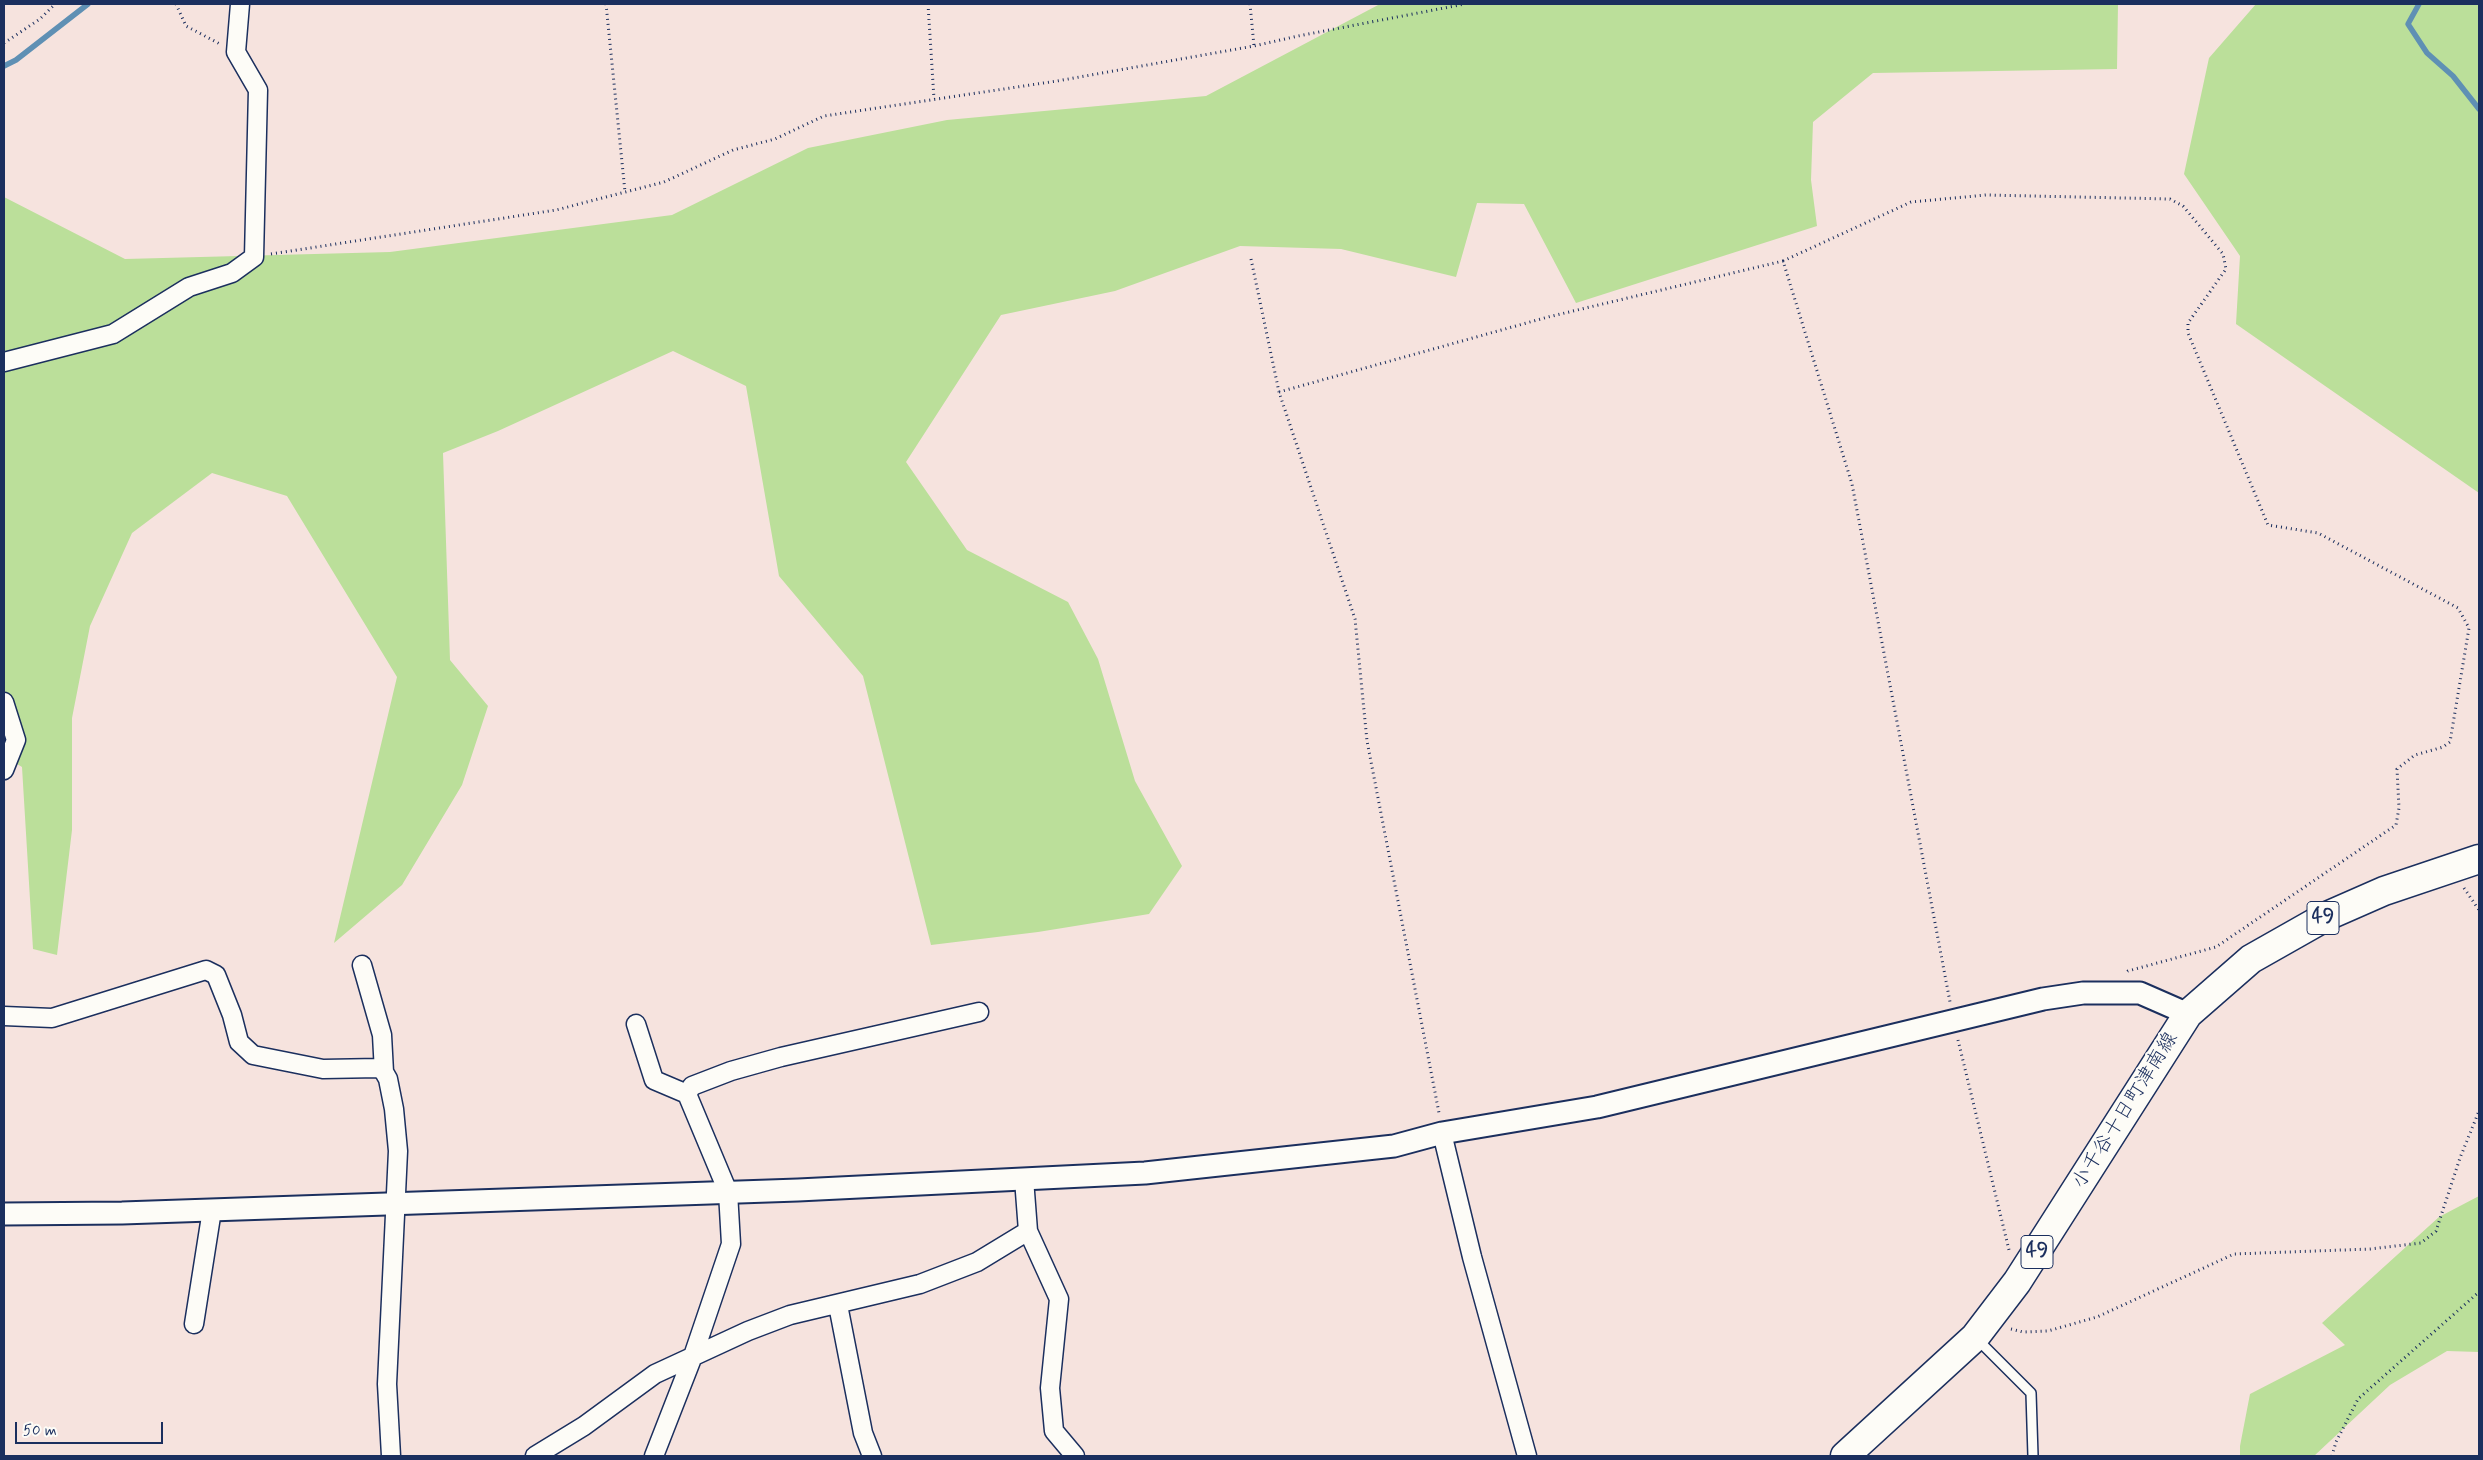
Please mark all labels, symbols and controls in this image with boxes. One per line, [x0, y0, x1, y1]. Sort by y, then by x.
road number: 49 [2307, 901, 2339, 934]
street label: 小千谷十日町津南線 [2068, 1028, 2184, 1194]
road number: 49 [2021, 1236, 2053, 1268]
scale bar [18, 1412, 165, 1444]
text: 50 m [23, 1421, 57, 1441]

